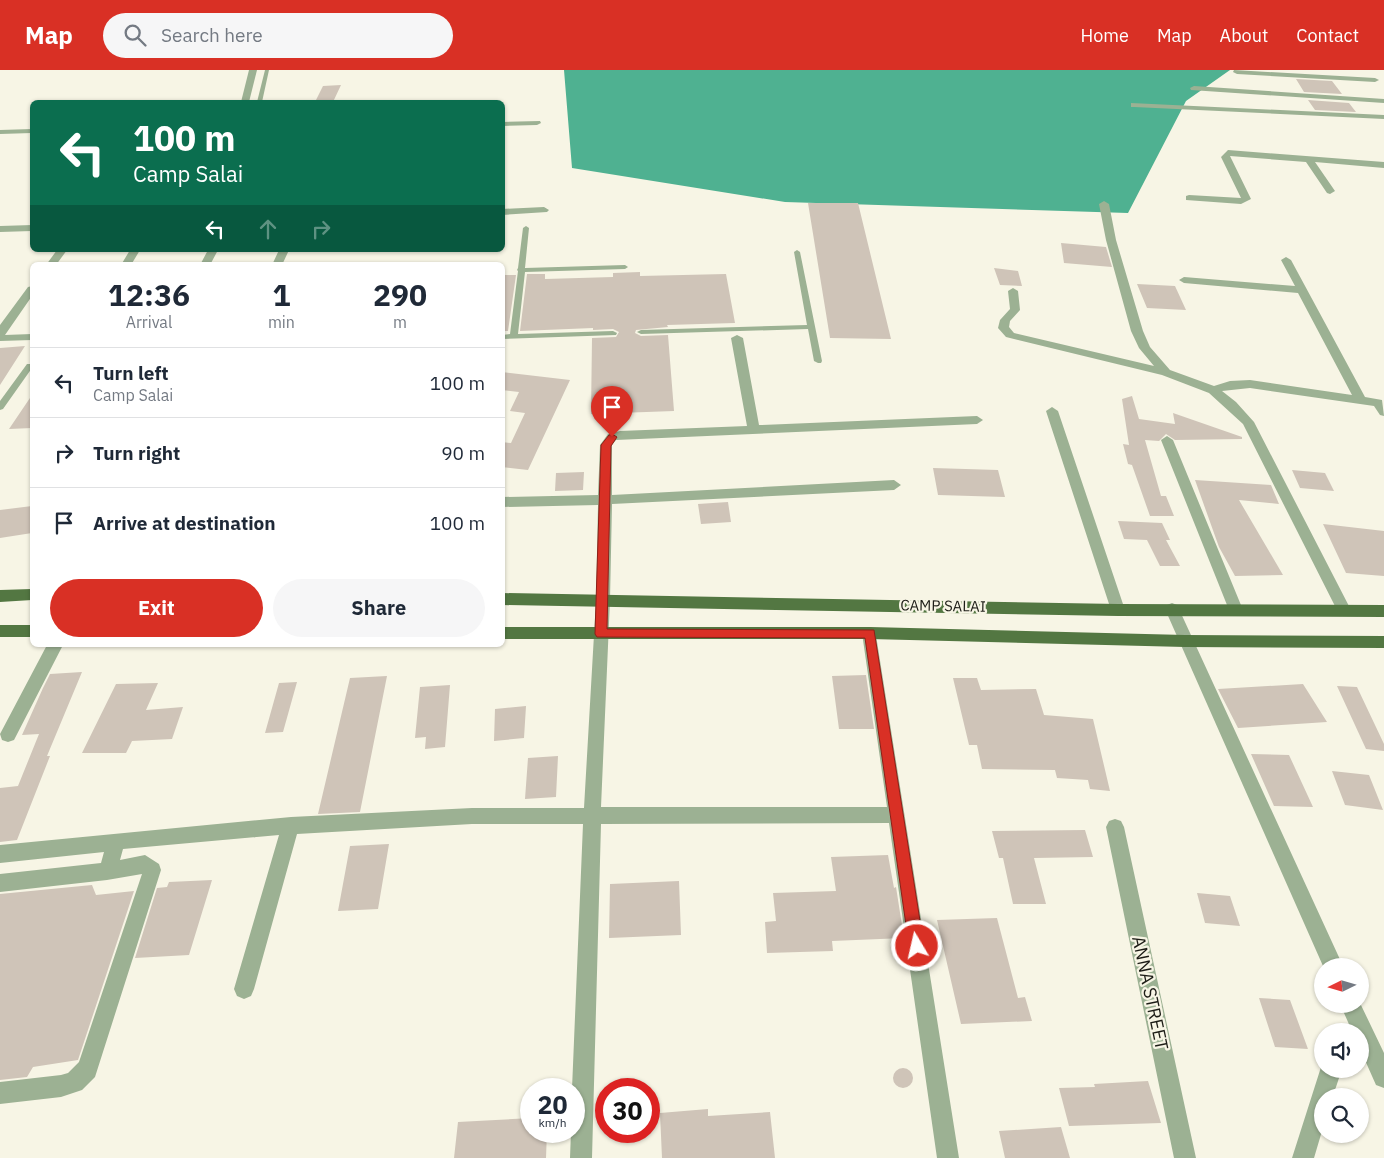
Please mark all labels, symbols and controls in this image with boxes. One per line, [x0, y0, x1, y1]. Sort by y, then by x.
search box [103, 13, 453, 58]
text: Map [25, 19, 73, 51]
icon: search [121, 21, 149, 49]
text: Search here [161, 23, 263, 47]
text: Home [1081, 24, 1129, 47]
text: Map [1157, 24, 1192, 47]
text: About [1220, 24, 1268, 47]
text: Contact [1296, 24, 1359, 47]
text: 100 m [133, 115, 236, 161]
icon: left [50, 120, 115, 185]
text: Camp Salai [133, 159, 243, 188]
icon: left [201, 215, 229, 243]
icon: ahead [254, 215, 282, 243]
icon: right [307, 215, 335, 243]
text: 12:36 [108, 275, 190, 314]
text: 1 [272, 275, 290, 314]
text: 290 [373, 275, 427, 314]
text: Arrival [126, 312, 172, 332]
text: min [268, 312, 295, 332]
text: m [393, 312, 407, 332]
text: Turn left [93, 361, 169, 385]
icon: left [50, 369, 78, 397]
text: 100 m [430, 371, 485, 395]
text: Camp Salai [93, 385, 173, 405]
pin [591, 386, 633, 437]
icon: arrive [598, 393, 626, 421]
icon: right [50, 439, 78, 467]
text: Turn right [93, 441, 180, 465]
text: 90 m [441, 441, 485, 465]
icon: arrive [50, 509, 78, 537]
text: Arrive at destination [93, 511, 276, 535]
text: 100 m [430, 511, 485, 535]
button: Exit [50, 579, 263, 637]
button: Share [273, 579, 485, 637]
street label: CAMP SALAI [900, 595, 986, 616]
position arrow [890, 919, 942, 971]
street label: ANNA STREET [1127, 934, 1174, 1052]
north arrow [1314, 958, 1369, 1012]
map controls [1314, 958, 1369, 1143]
button: sound [1314, 1023, 1369, 1078]
speed limit sign: 30 [595, 1078, 660, 1143]
text: 20 [537, 1088, 568, 1121]
button: search [1314, 1088, 1369, 1143]
text: km/h [538, 1115, 567, 1130]

